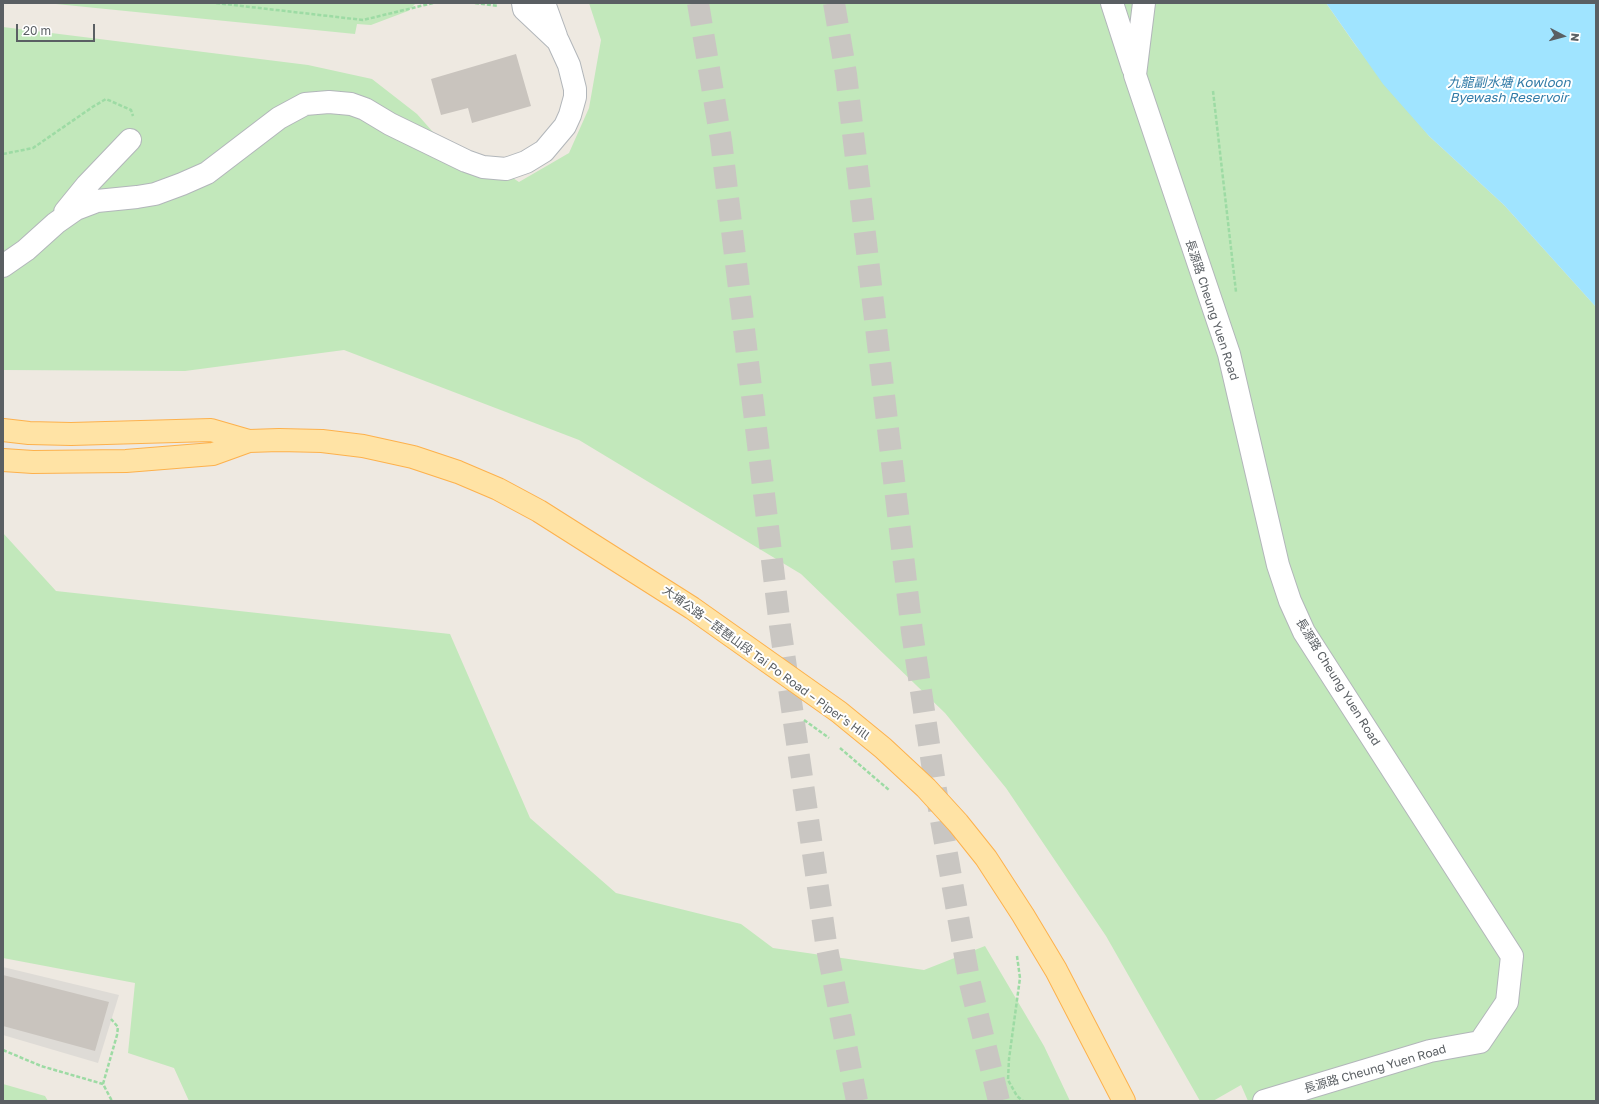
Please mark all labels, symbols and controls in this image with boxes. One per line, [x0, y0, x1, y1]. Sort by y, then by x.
scale bar [18, 16, 97, 42]
north arrow [1543, 16, 1583, 56]
text: 20 m [23, 23, 51, 38]
text: N [1569, 32, 1582, 42]
water label: 九龍副水塘 Kowloon Byewash Reservoir [1448, 75, 1570, 106]
street label: 長源路 Cheung Yuen Road [1182, 238, 1242, 382]
street label: 大埔公路－琵琶山段 Tai Po Road – Piper's Hill [660, 583, 872, 743]
street label: 長源路 Cheung Yuen Road [1293, 616, 1383, 748]
street label: 長源路 Cheung Yuen Road [1302, 1042, 1448, 1096]

